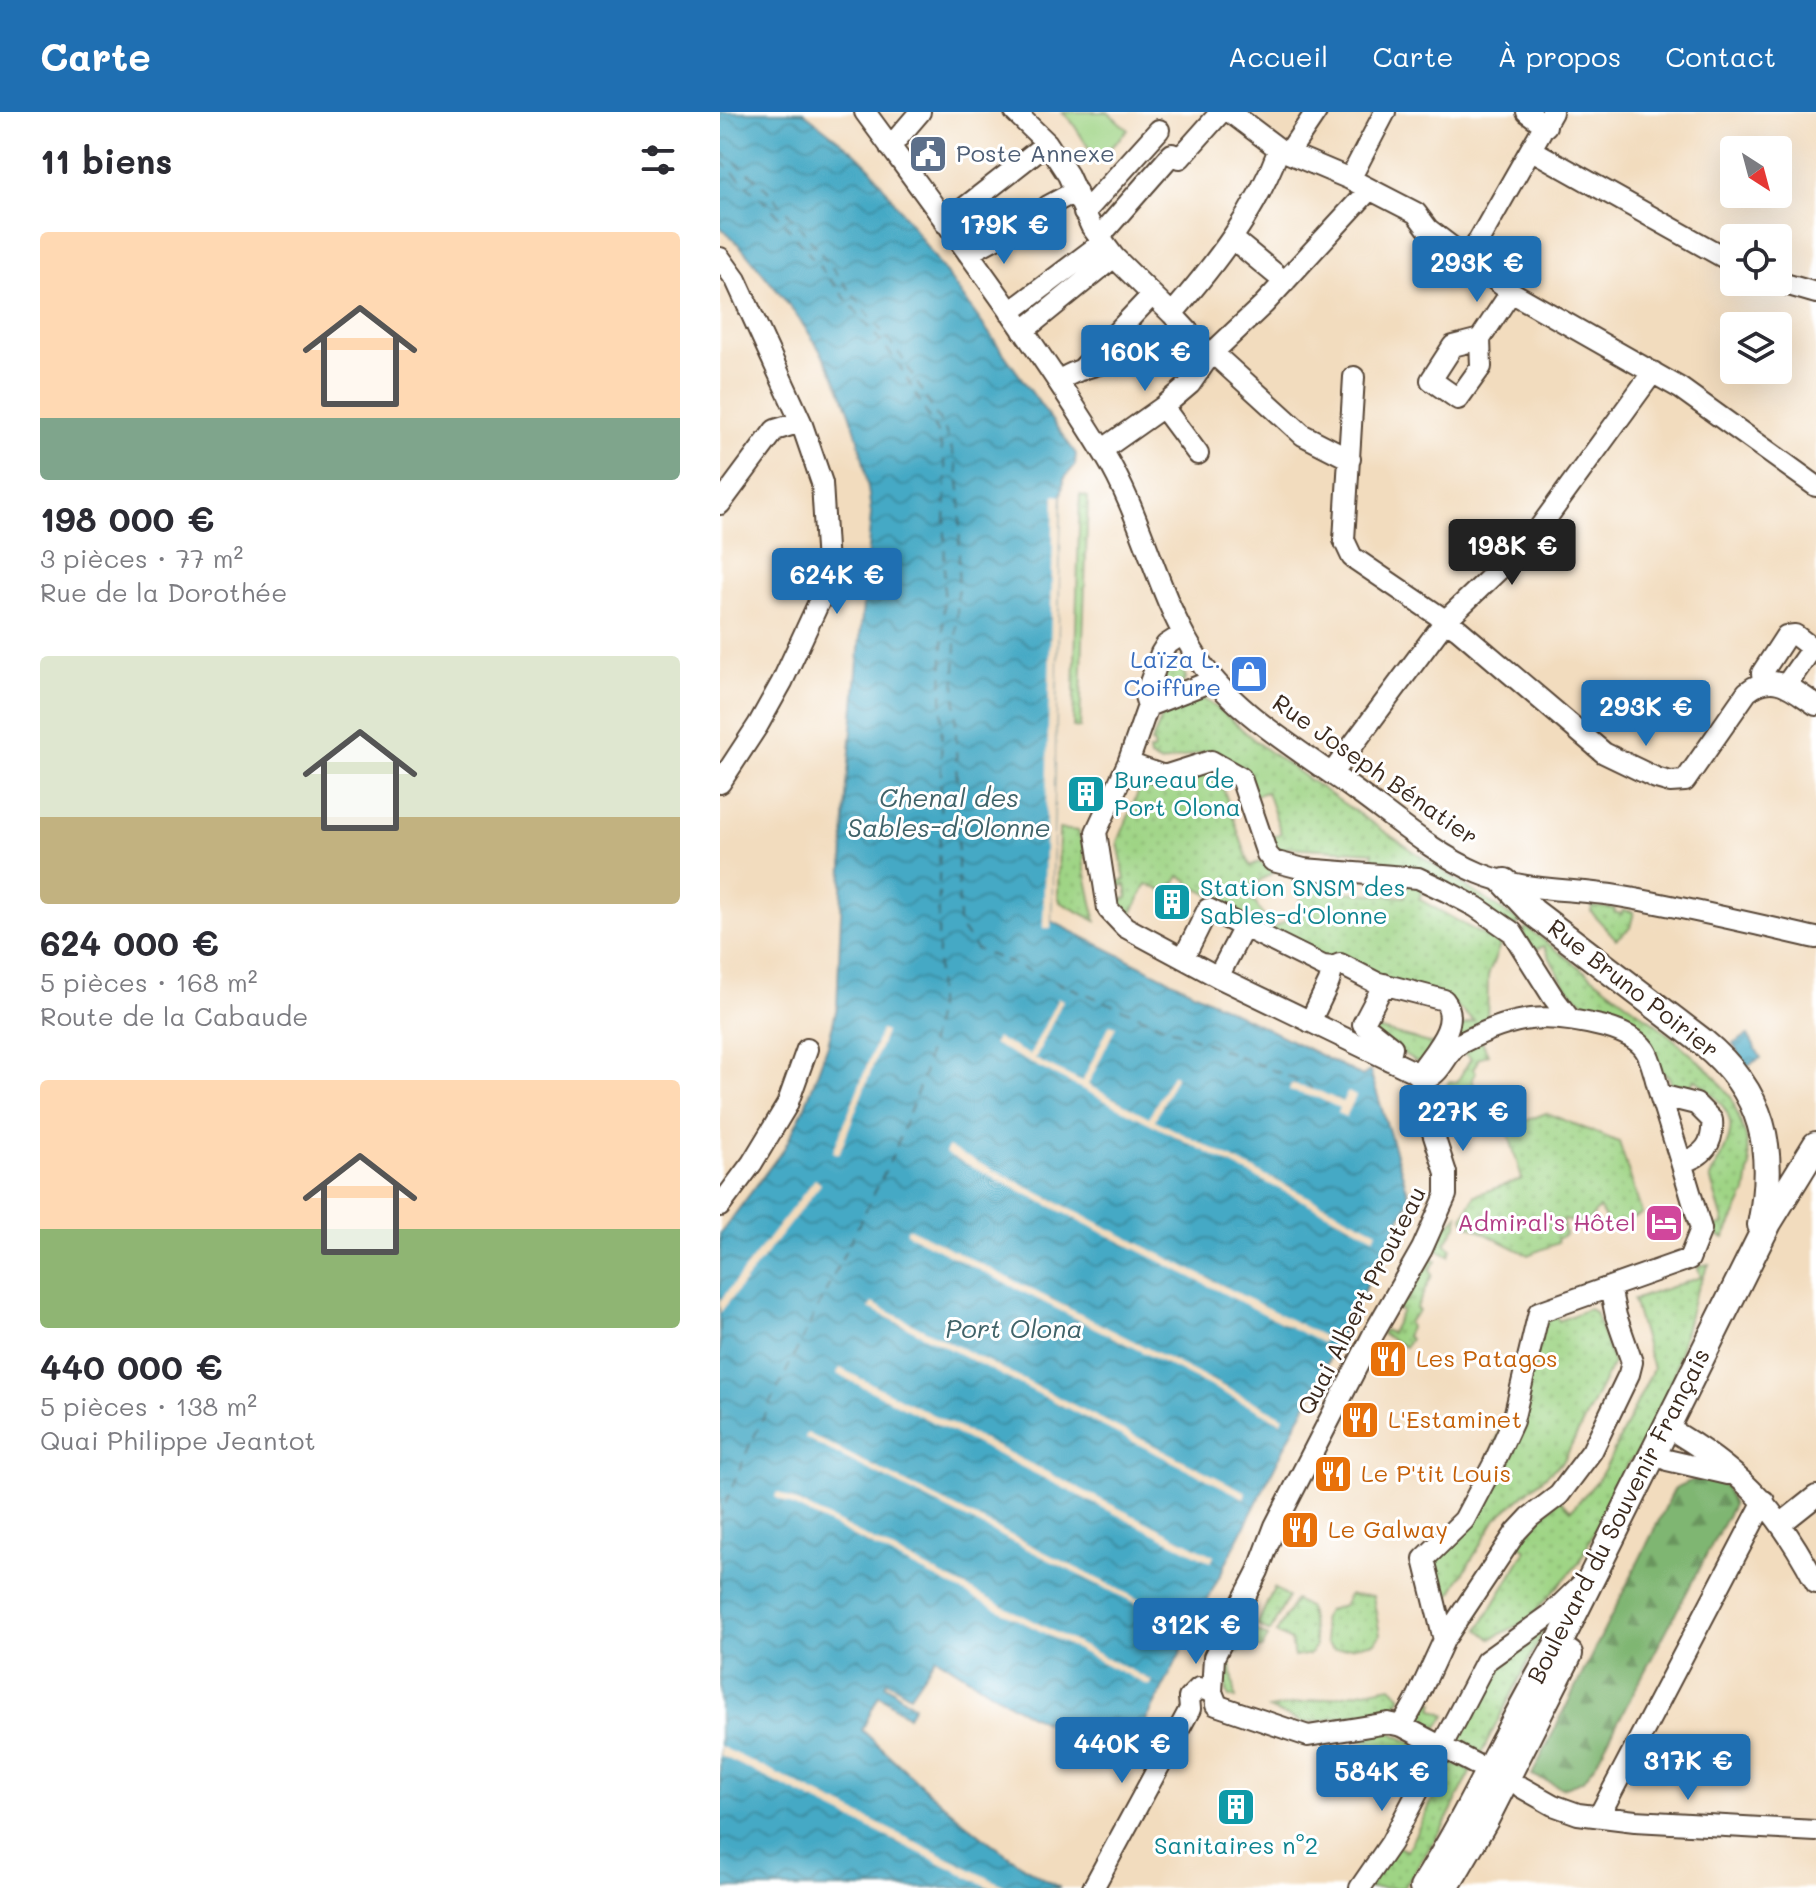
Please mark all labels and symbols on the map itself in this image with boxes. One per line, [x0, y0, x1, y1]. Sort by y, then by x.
public building icon: Poste Annexe [907, 133, 949, 175]
north arrow [1720, 136, 1792, 208]
place label: Poste Annexe [956, 137, 1115, 168]
pin: 179K € [939, 198, 1069, 266]
pin: 293K € [1412, 236, 1542, 304]
pin: 160K € [1080, 325, 1210, 393]
pin: 198K € [1447, 519, 1577, 587]
pin: 624K € [772, 548, 902, 616]
place label: Laïza L. Coiffure [1124, 643, 1221, 702]
shop icon: Laïza L. Coiffure [1228, 653, 1270, 695]
pin: 293K € [1581, 680, 1711, 748]
street label: Rue Joseph Bénatier [1267, 686, 1485, 851]
place label: Bureau de Port Olona [1114, 763, 1241, 822]
building icon: Bureau de Port Olona [1065, 773, 1107, 815]
water label: Chenal des Sables-d'Olonne [847, 780, 1051, 844]
place label: Station SNSM des Sables-d'Olonne [1200, 871, 1405, 930]
building icon: Station SNSM des Sables-d'Olonne [1151, 881, 1193, 923]
street label: Rue Bruno Poirier [1542, 911, 1726, 1064]
pin: 227K € [1398, 1085, 1528, 1153]
street label: Quai Albert Prouteau [1290, 1181, 1432, 1420]
hotel icon: Admiral's Hôtel [1643, 1202, 1685, 1244]
place label: Admiral's Hôtel [1457, 1206, 1636, 1237]
water label: Port Olona [945, 1311, 1083, 1345]
restaurant icon: Les Patagos [1367, 1338, 1409, 1380]
place label: Les Patagos [1416, 1342, 1558, 1373]
street label: Boulevard du Souvenir Français [1519, 1342, 1716, 1688]
restaurant icon: L'Estaminet [1339, 1399, 1381, 1441]
place label: L'Estaminet [1388, 1403, 1522, 1434]
restaurant icon: Le P'tit Louis [1312, 1453, 1354, 1495]
place label: Le P'tit Louis [1361, 1457, 1511, 1488]
restaurant icon: Le Galway [1279, 1509, 1321, 1551]
place label: Le Galway [1328, 1513, 1448, 1544]
pin: 312K € [1131, 1598, 1261, 1666]
pin: 440K € [1057, 1717, 1187, 1785]
pin: 317K € [1623, 1734, 1753, 1802]
pin: 584K € [1317, 1745, 1447, 1813]
building icon: Sanitaires n°2 [1215, 1786, 1257, 1828]
place label: Sanitaires n°2 [1154, 1829, 1318, 1860]

